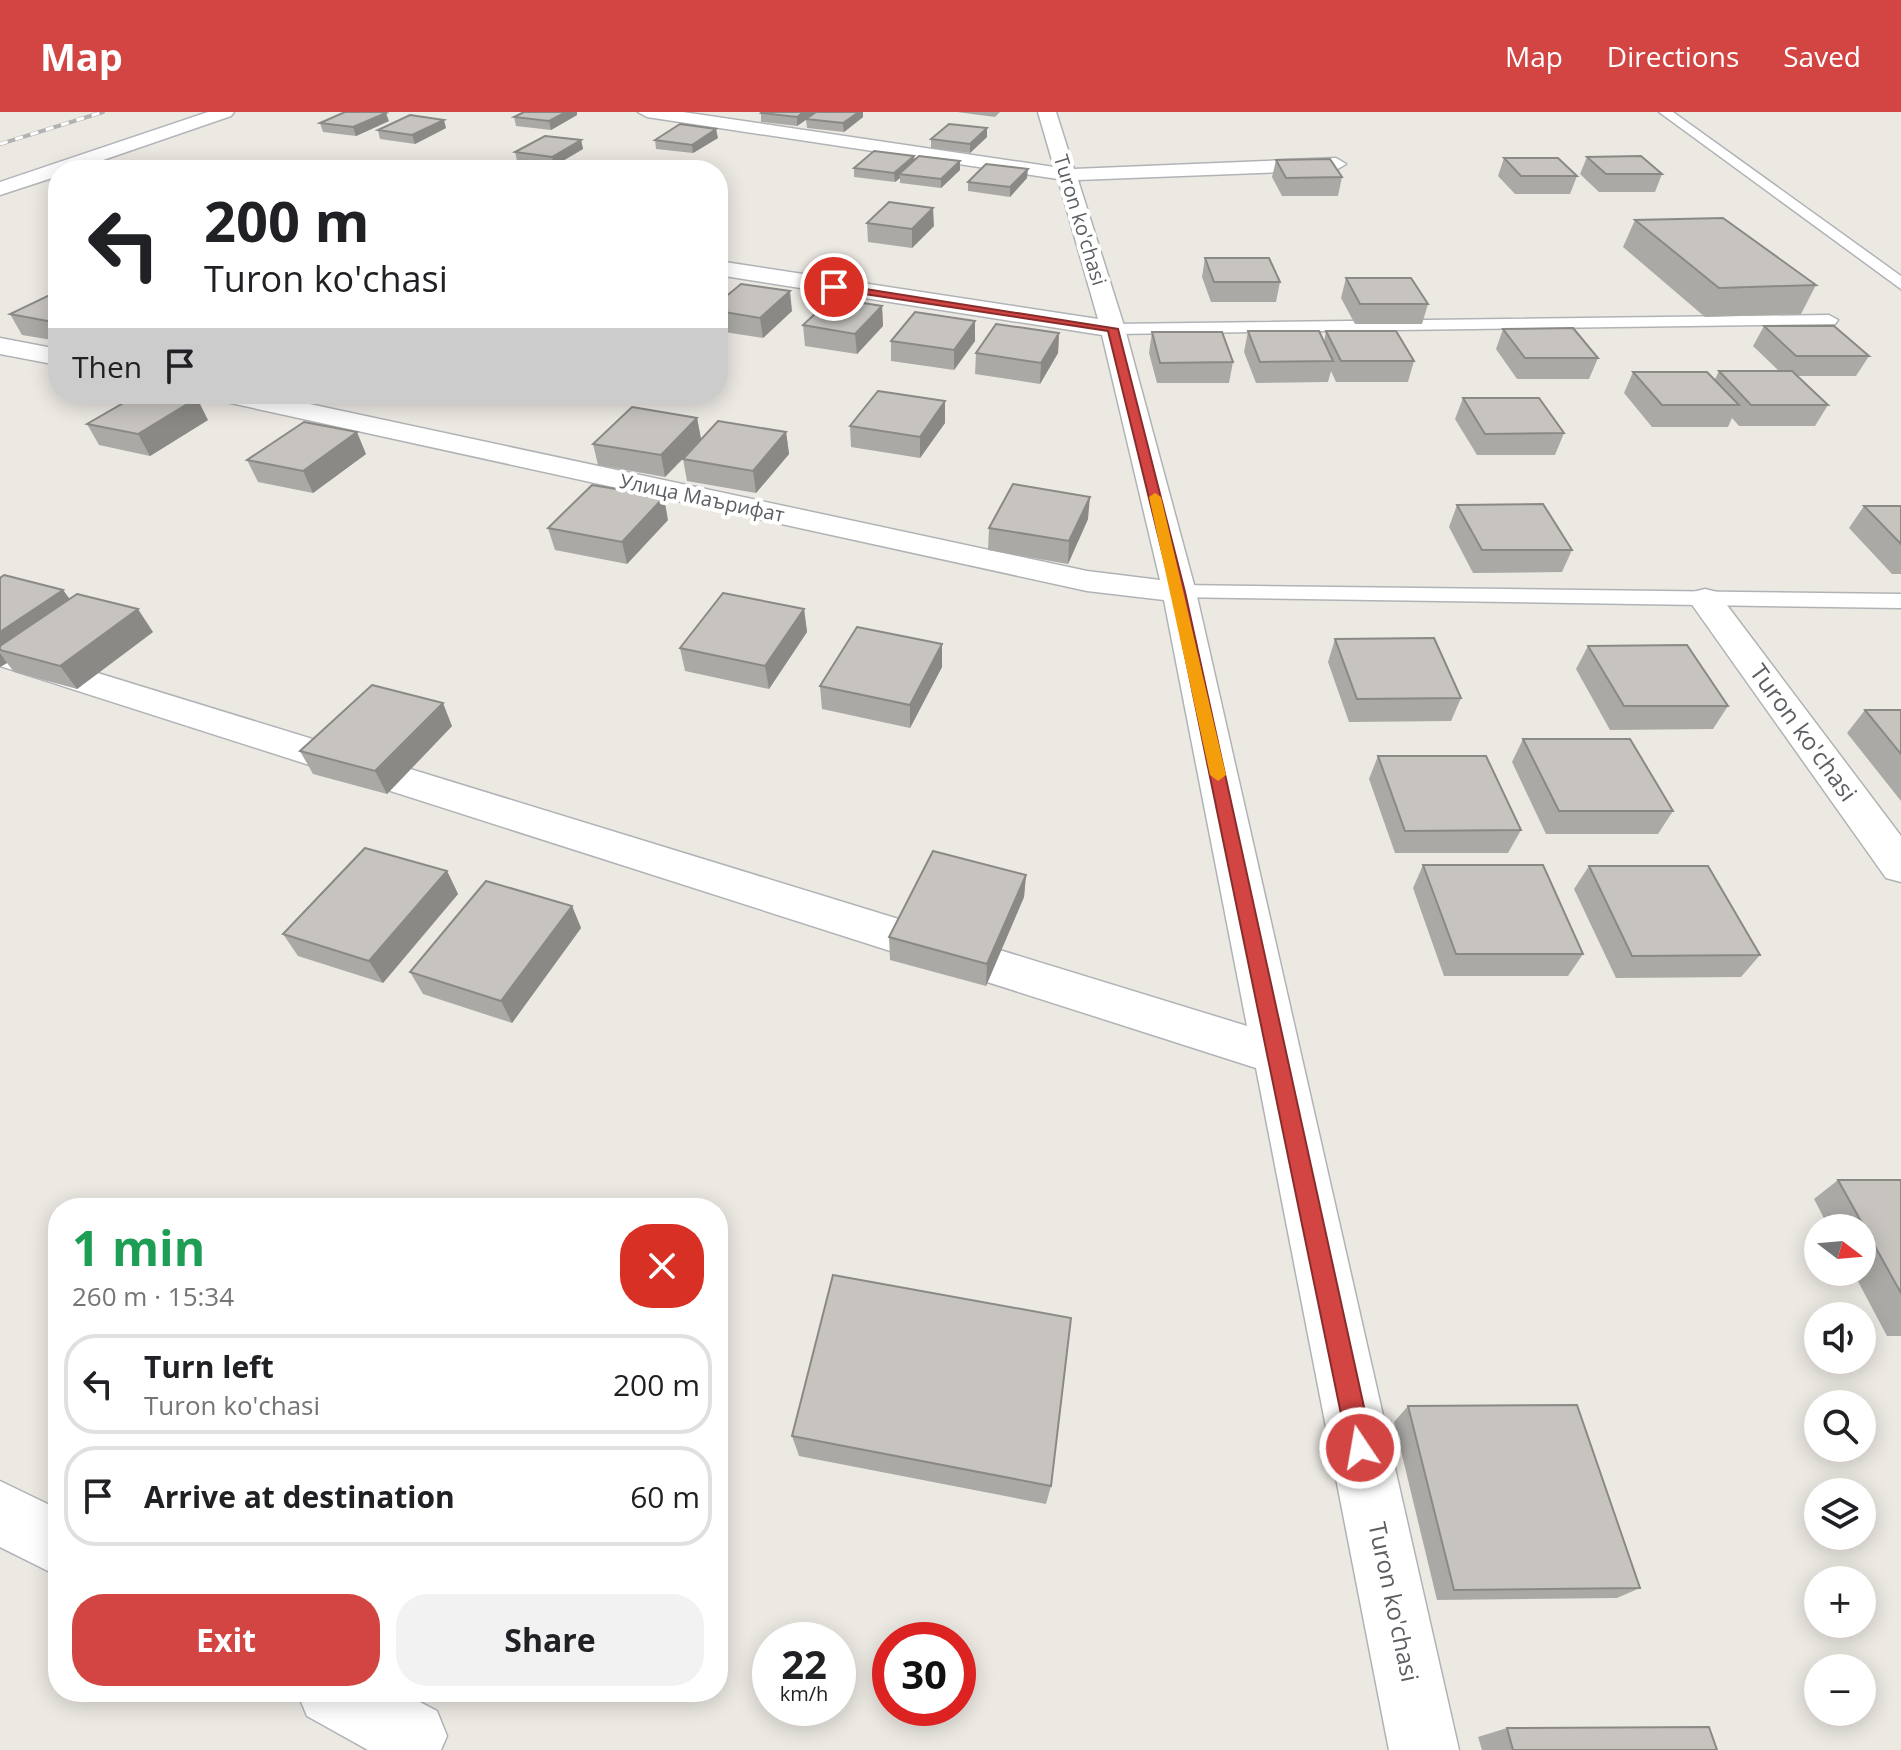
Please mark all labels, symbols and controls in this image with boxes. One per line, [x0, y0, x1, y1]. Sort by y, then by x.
text: Map [40, 30, 123, 82]
text: Map [1505, 37, 1563, 75]
text: Directions [1607, 37, 1739, 75]
text: Saved [1783, 37, 1861, 75]
street label: Turon ko'chasi [1048, 151, 1113, 289]
text: 200 m [204, 182, 370, 258]
icon: left [72, 192, 176, 296]
pin [800, 253, 868, 321]
text: Turon ko'chasi [204, 254, 448, 303]
icon: arrive [812, 265, 856, 309]
icon: arrive [158, 344, 202, 388]
text: Then [72, 346, 142, 387]
street label: Улица Маърифат [617, 467, 787, 528]
street label: Turon ko'chasi [1743, 657, 1865, 808]
north arrow [1804, 1214, 1876, 1286]
map controls [1804, 1214, 1876, 1726]
text: 1 min [72, 1215, 205, 1280]
button: close [620, 1224, 704, 1308]
text: 260 m · 15:34 [72, 1278, 234, 1314]
button: sound [1804, 1302, 1876, 1374]
text: Turn left [144, 1346, 274, 1387]
icon: left [76, 1362, 120, 1406]
text: 200 m [613, 1364, 700, 1405]
text: Turon ko'chasi [144, 1387, 320, 1423]
button: search [1804, 1390, 1876, 1462]
position arrow [1318, 1406, 1402, 1490]
icon: arrive [76, 1474, 120, 1518]
text: Arrive at destination [144, 1476, 455, 1517]
text: 60 m [630, 1476, 700, 1517]
button: layers [1804, 1478, 1876, 1550]
street label: Turon ko'chasi [1361, 1519, 1427, 1685]
button: + [1804, 1566, 1876, 1638]
button: Exit [72, 1594, 380, 1686]
button: Share [396, 1594, 704, 1686]
speed limit sign: 30 [872, 1622, 976, 1726]
text: 22 [781, 1636, 827, 1691]
button: − [1804, 1654, 1876, 1726]
text: km/h [780, 1680, 828, 1707]

